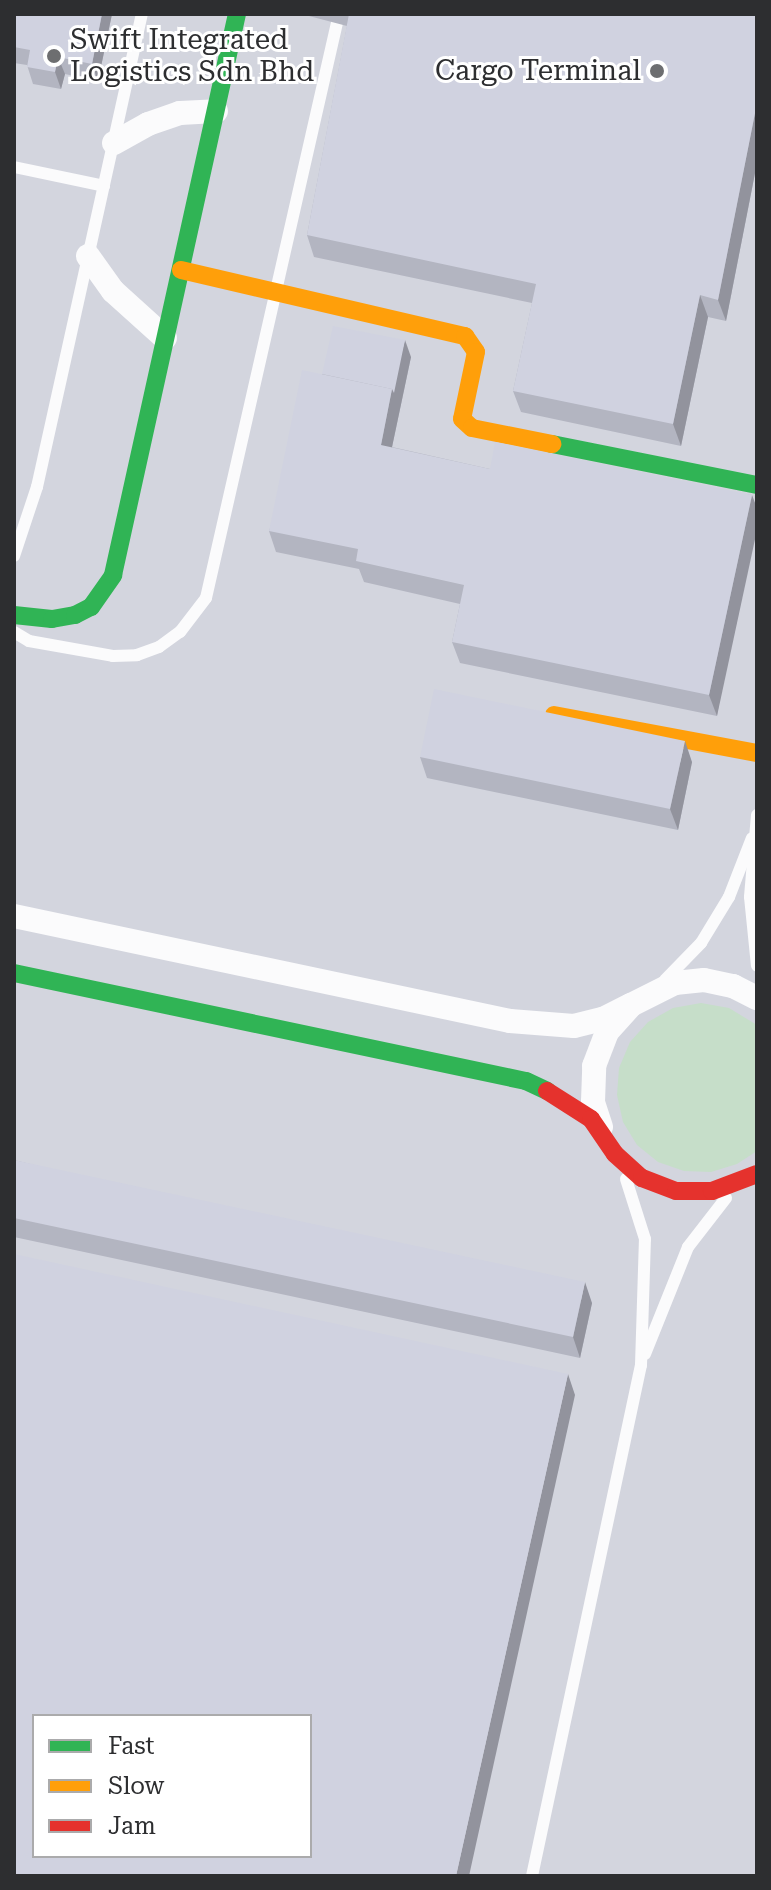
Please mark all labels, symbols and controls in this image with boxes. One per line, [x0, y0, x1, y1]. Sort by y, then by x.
place label: Swift Integrated Logistics Sdn Bhd [70, 23, 314, 89]
marker: Swift Integrated Logistics Sdn Bhd [45, 47, 63, 65]
place label: Cargo Terminal [435, 54, 641, 88]
marker: Cargo Terminal [648, 62, 666, 80]
legend [32, 1714, 312, 1858]
text: Fast [108, 1732, 155, 1760]
text: Slow [108, 1772, 164, 1800]
text: Jam [108, 1812, 156, 1840]

